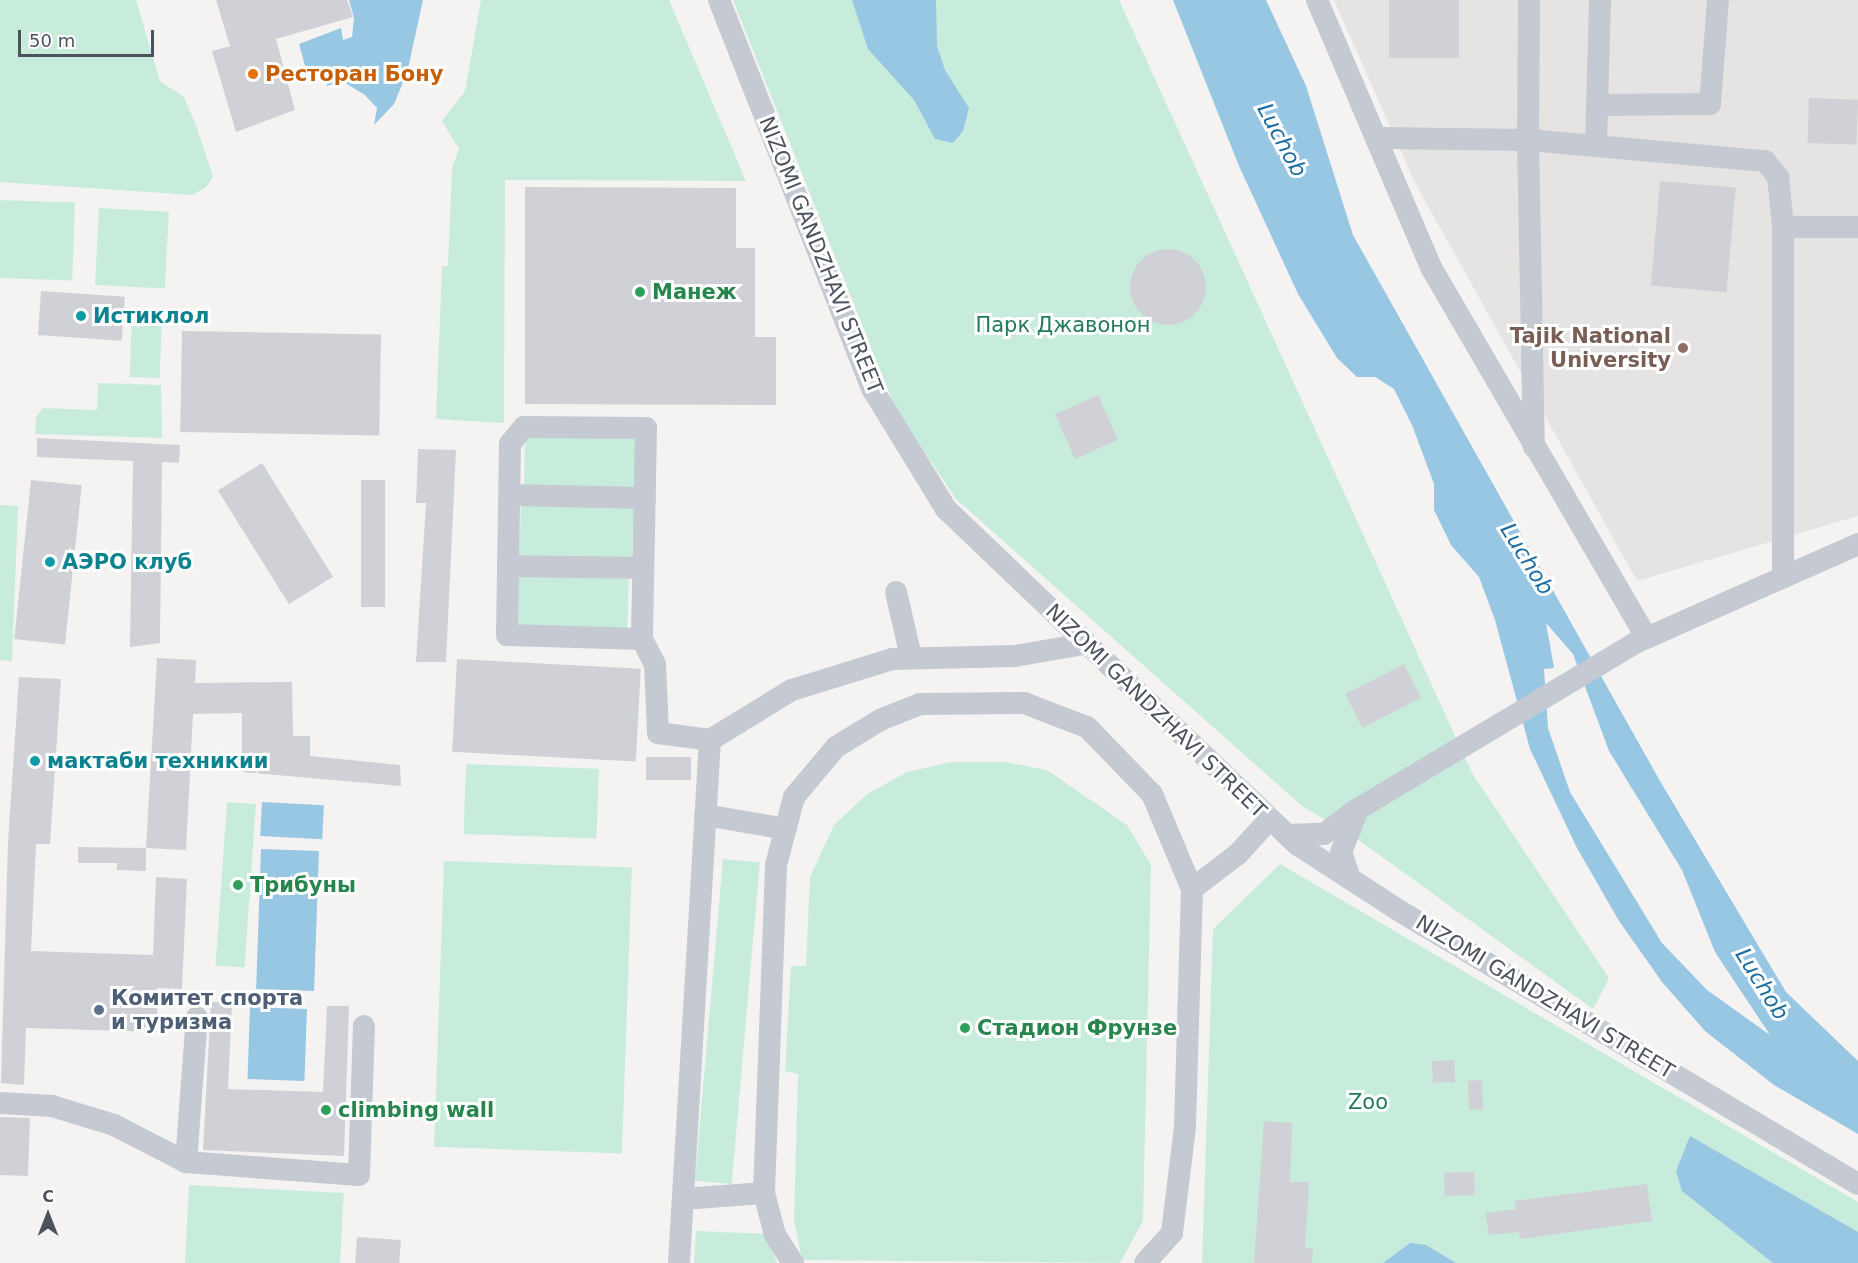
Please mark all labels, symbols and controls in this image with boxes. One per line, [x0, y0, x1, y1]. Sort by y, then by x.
scale bar [21, 18, 158, 56]
text: 50 m [29, 30, 75, 51]
place label: Ресторан Бону [265, 61, 443, 87]
marker: Ресторан Бону [246, 67, 260, 81]
water label: Luchob [1252, 99, 1312, 181]
street label: NIZOMI GANDZHAVI STREET [754, 113, 888, 397]
place label: Манеж [652, 279, 737, 305]
marker: Манеж [633, 285, 647, 299]
place label: Истиклол [93, 303, 209, 329]
marker: Истиклол [74, 309, 88, 323]
park label: Парк Джавонон [975, 312, 1151, 338]
place label: Tajik National University [1510, 323, 1671, 373]
marker: Tajik National University [1676, 341, 1690, 355]
water label: Luchob [1495, 518, 1559, 600]
place label: АЭРО клуб [62, 549, 192, 575]
marker: АЭРО клуб [43, 555, 57, 569]
street label: NIZOMI GANDZHAVI STREET [1040, 599, 1272, 823]
place label: мактаби техникии [47, 748, 268, 774]
marker: мактаби техникии [28, 754, 42, 768]
place label: Трибуны [250, 872, 356, 898]
marker: Трибуны [231, 878, 245, 892]
street label: NIZOMI GANDZHAVI STREET [1411, 910, 1679, 1084]
water label: Luchob [1730, 943, 1794, 1025]
place label: Комитет спорта и туризма [111, 985, 303, 1035]
marker: Комитет спорта и туризма [92, 1003, 106, 1017]
place label: Стадион Фрунзе [977, 1015, 1177, 1041]
marker: Стадион Фрунзе [958, 1021, 972, 1035]
park label: Zoo [1348, 1089, 1388, 1115]
place label: climbing wall [338, 1097, 494, 1123]
marker: climbing wall [319, 1103, 333, 1117]
north arrow [18, 1185, 78, 1245]
text: С [42, 1187, 54, 1206]

